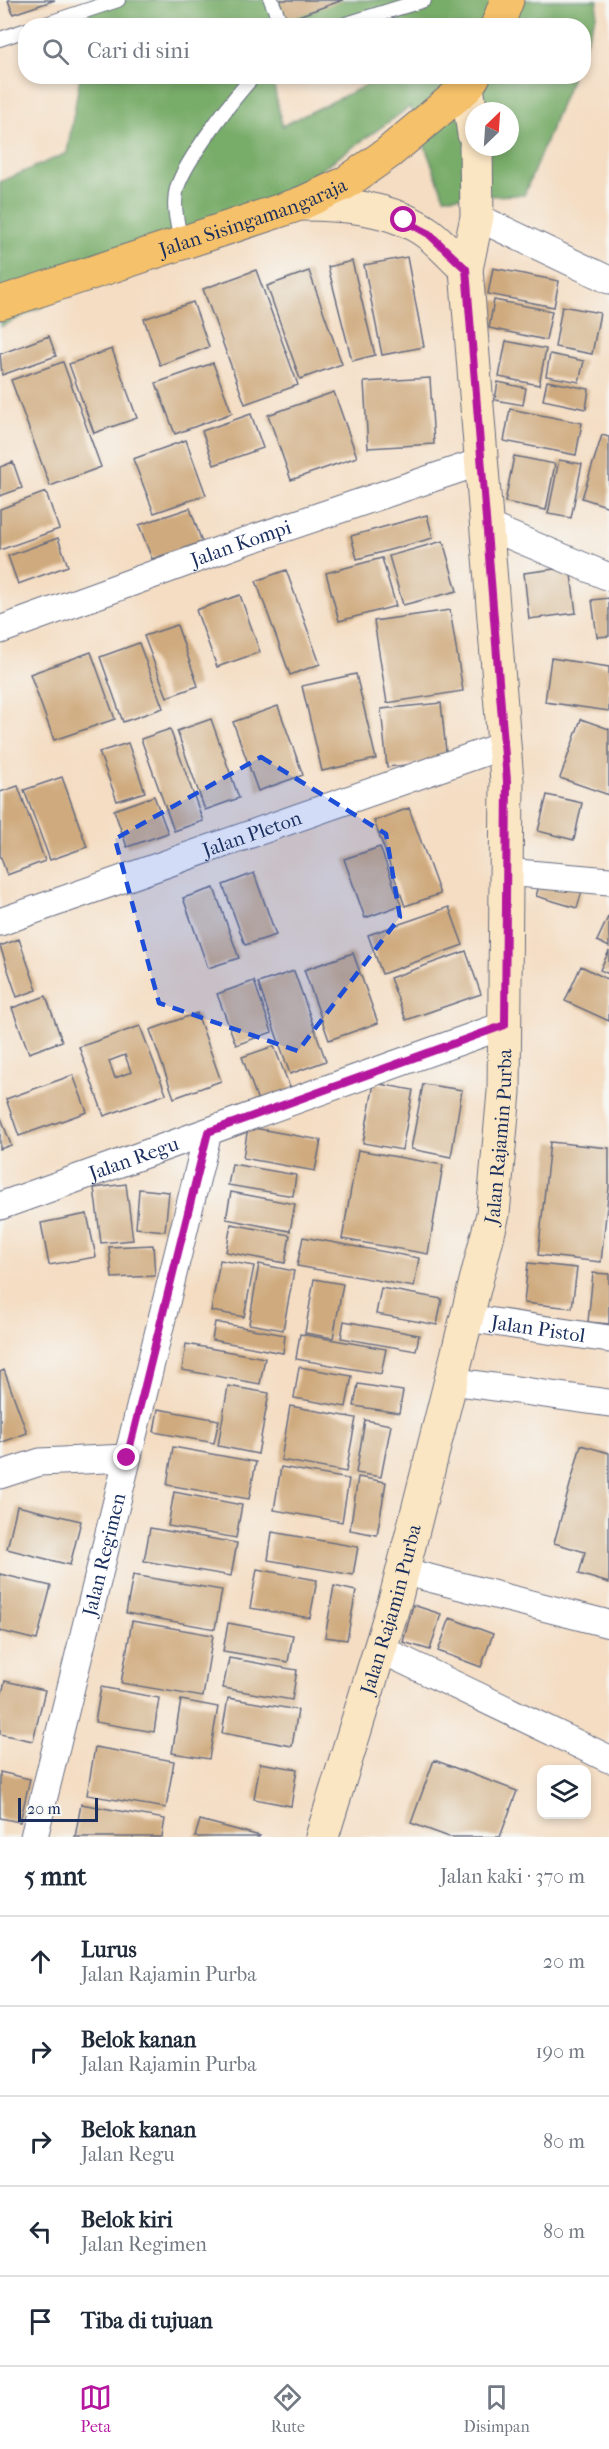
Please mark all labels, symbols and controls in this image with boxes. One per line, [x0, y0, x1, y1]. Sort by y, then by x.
search box [18, 18, 591, 84]
icon: search [39, 35, 72, 68]
text: Cari di sini [87, 38, 190, 64]
north arrow [465, 102, 519, 156]
street label: Jalan Sisingamangaraja [154, 173, 351, 262]
route start [390, 206, 416, 232]
street label: Jalan Kompi [186, 515, 294, 572]
street label: Jalan Pleton [198, 806, 305, 862]
street label: Jalan Rajamin Purba [479, 1048, 516, 1229]
street label: Jalan Regu [84, 1131, 182, 1185]
street label: Jalan Pistol [488, 1310, 587, 1347]
route end [113, 1444, 139, 1470]
street label: Jalan Regimen [77, 1490, 130, 1620]
street label: Jalan Rajamin Purba [355, 1521, 426, 1699]
map controls [537, 1765, 591, 1819]
button: layers [537, 1765, 591, 1819]
scale bar [18, 1795, 98, 1822]
text: 20 m [27, 1799, 61, 1818]
text: 5 mnt [24, 1861, 87, 1892]
text: Jalan kaki · 370 m [440, 1865, 585, 1888]
text: Lurus [81, 1937, 137, 1963]
icon: ahead [24, 1945, 57, 1978]
text: 20 m [543, 1950, 585, 1973]
text: Jalan Rajamin Purba [81, 1963, 257, 1986]
text: Belok kanan [81, 2027, 196, 2053]
icon: right [24, 2035, 57, 2068]
text: 190 m [535, 2040, 585, 2063]
text: Jalan Rajamin Purba [81, 2053, 257, 2076]
text: Belok kanan [81, 2117, 196, 2143]
icon: right [24, 2125, 57, 2158]
text: 80 m [543, 2130, 585, 2153]
text: Jalan Regu [81, 2143, 175, 2166]
text: Belok kiri [81, 2207, 173, 2233]
icon: left [24, 2215, 57, 2248]
text: 80 m [543, 2220, 585, 2243]
text: Jalan Regimen [81, 2233, 207, 2256]
icon: arrive [24, 2305, 57, 2338]
text: Tiba di tujuan [81, 2308, 213, 2334]
tab: Peta [79, 2381, 112, 2436]
tab: Rute [271, 2381, 305, 2436]
tab: Disimpan [463, 2381, 530, 2436]

